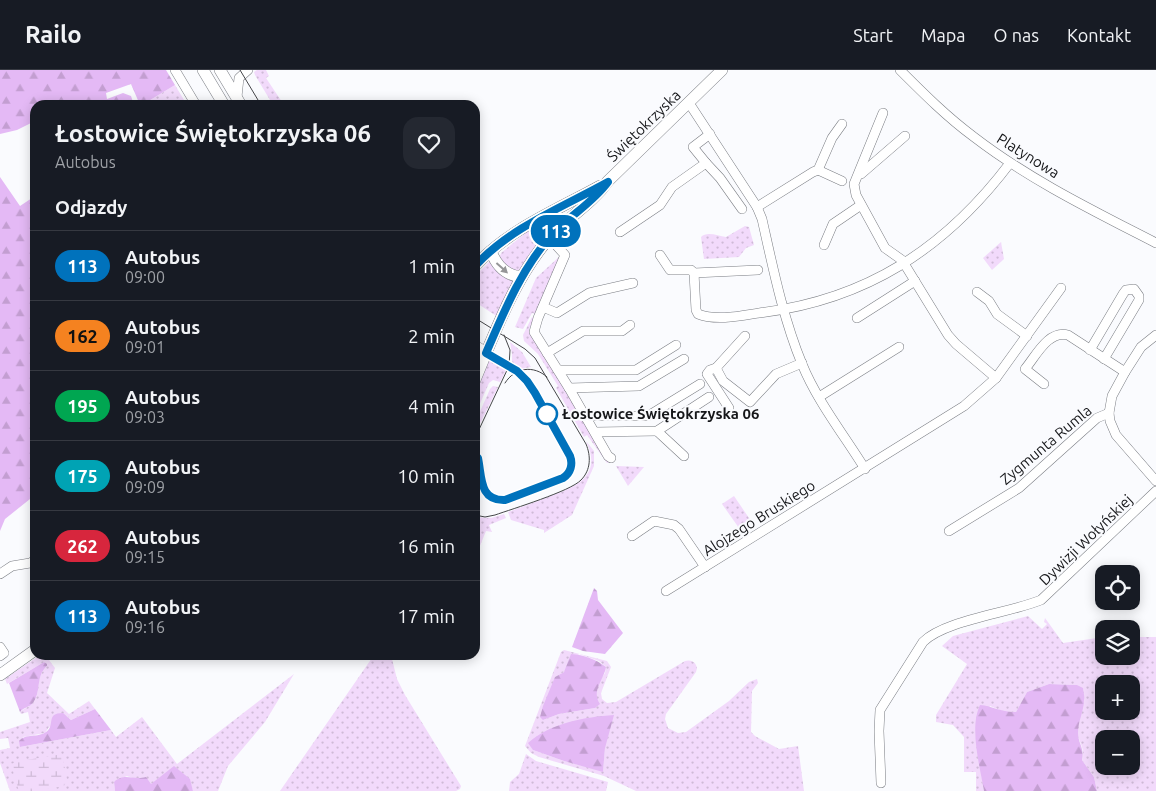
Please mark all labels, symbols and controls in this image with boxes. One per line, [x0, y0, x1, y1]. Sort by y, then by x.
text: Railo [25, 21, 82, 48]
text: Start [853, 25, 893, 45]
text: Mapa [921, 25, 966, 45]
text: O nas [994, 25, 1039, 45]
text: Kontakt [1067, 25, 1131, 45]
street label: Świętokrzyska [603, 86, 684, 165]
button: heart [403, 117, 455, 169]
text: Łostowice Świętokrzyska 06 [55, 120, 371, 147]
street label: Platynowa [994, 130, 1063, 181]
text: Autobus [55, 153, 116, 171]
text: Odjazdy [55, 196, 127, 218]
line badge: 113 [527, 215, 585, 247]
text: 113 [541, 221, 571, 241]
text: Autobus [125, 246, 200, 268]
text: 1 min [408, 255, 455, 277]
text: 113 [67, 256, 98, 276]
one-way arrow [496, 262, 508, 274]
text: 09:00 [125, 268, 165, 286]
text: Autobus [125, 316, 200, 338]
text: 2 min [408, 325, 455, 347]
text: 162 [67, 326, 98, 346]
text: 09:01 [125, 338, 165, 356]
text: Autobus [125, 386, 200, 408]
text: 4 min [408, 395, 455, 417]
text: 195 [67, 396, 98, 416]
street label: Zygmunta Rumla [997, 402, 1095, 488]
marker: Łostowice Świętokrzyska 06 [536, 403, 558, 425]
place label: Łostowice Świętokrzyska 06 [562, 405, 759, 423]
text: 09:03 [125, 408, 165, 426]
text: Autobus [125, 456, 200, 478]
text: 10 min [397, 465, 455, 487]
text: 175 [67, 466, 98, 486]
street label: Alojzego Bruskiego [699, 476, 818, 559]
text: 09:09 [125, 478, 165, 496]
street label: Dywizji Wołyńskiej [1036, 491, 1136, 588]
text: Autobus [125, 526, 200, 548]
text: 16 min [397, 535, 455, 557]
text: 262 [67, 536, 98, 556]
text: 09:15 [125, 548, 165, 566]
map controls [1095, 565, 1140, 775]
button: locate [1095, 565, 1140, 610]
text: Autobus [125, 596, 200, 618]
text: 17 min [397, 605, 455, 627]
text: 113 [67, 606, 98, 626]
text: 09:16 [125, 618, 165, 636]
button: layers [1095, 620, 1140, 665]
button: + [1095, 675, 1140, 720]
button: − [1095, 730, 1140, 775]

